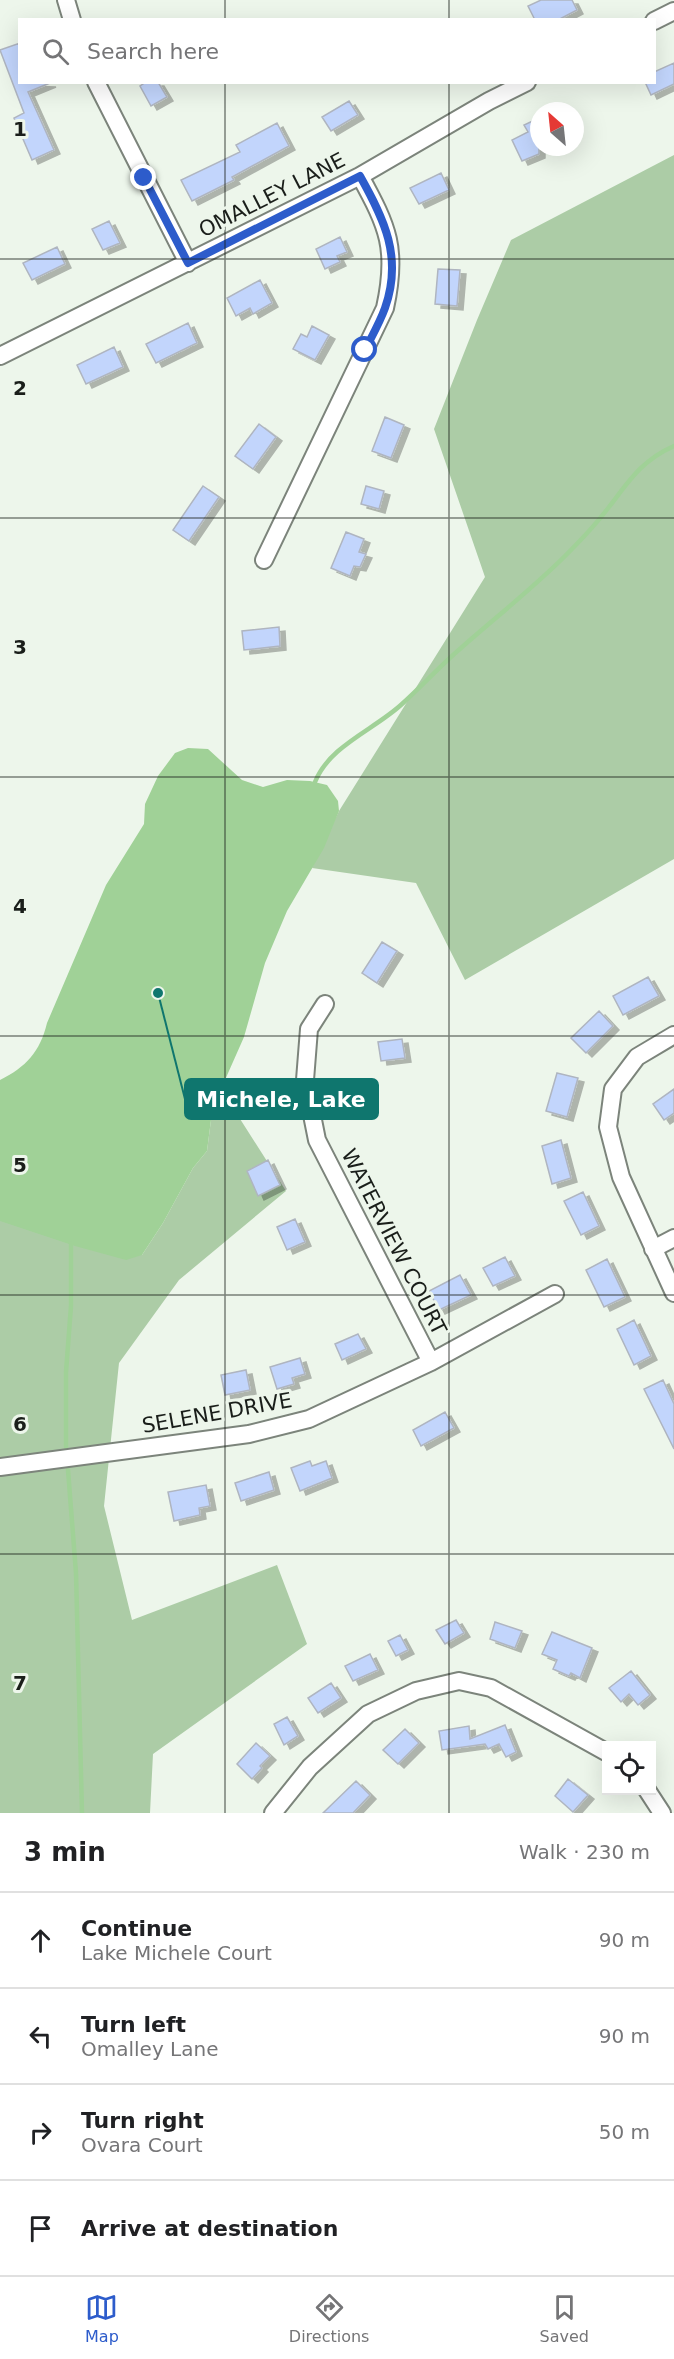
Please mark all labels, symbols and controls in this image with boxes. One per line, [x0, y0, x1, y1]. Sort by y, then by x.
search box [18, 18, 656, 84]
icon: search [39, 35, 72, 68]
text: Search here [87, 39, 219, 64]
north arrow [530, 102, 584, 156]
text: 1 [13, 117, 27, 141]
street label: OMALLEY LANE [195, 148, 349, 242]
route end [130, 164, 156, 190]
route start [351, 336, 377, 362]
text: 2 [13, 376, 27, 400]
text: 3 [13, 635, 27, 659]
text: 4 [13, 894, 27, 918]
callout: Michele, Lake [185, 1079, 378, 1119]
text: Michele, Lake [196, 1087, 366, 1112]
street label: WATERVIEW COURT [337, 1145, 451, 1339]
text: 5 [13, 1153, 27, 1177]
street label: SELENE DRIVE [140, 1388, 294, 1438]
text: 6 [13, 1412, 27, 1436]
text: 7 [13, 1671, 27, 1695]
map controls [602, 1741, 656, 1795]
button: locate [602, 1741, 656, 1795]
text: 3 min [24, 1837, 106, 1867]
text: Walk · 230 m [519, 1840, 650, 1864]
text: Continue [81, 1916, 192, 1941]
icon: ahead [24, 1924, 57, 1957]
text: 90 m [599, 1928, 650, 1952]
text: Lake Michele Court [81, 1941, 272, 1965]
text: Turn left [81, 2012, 186, 2037]
icon: left [24, 2020, 57, 2053]
text: 90 m [599, 2024, 650, 2048]
text: Omalley Lane [81, 2037, 218, 2061]
text: Turn right [81, 2108, 204, 2133]
icon: right [24, 2116, 57, 2149]
text: 50 m [599, 2120, 650, 2144]
text: Ovara Court [81, 2133, 203, 2157]
icon: arrive [24, 2212, 57, 2245]
text: Arrive at destination [81, 2216, 338, 2241]
tab: Map [85, 2291, 119, 2346]
tab: Directions [289, 2291, 369, 2346]
tab: Saved [540, 2291, 589, 2346]

